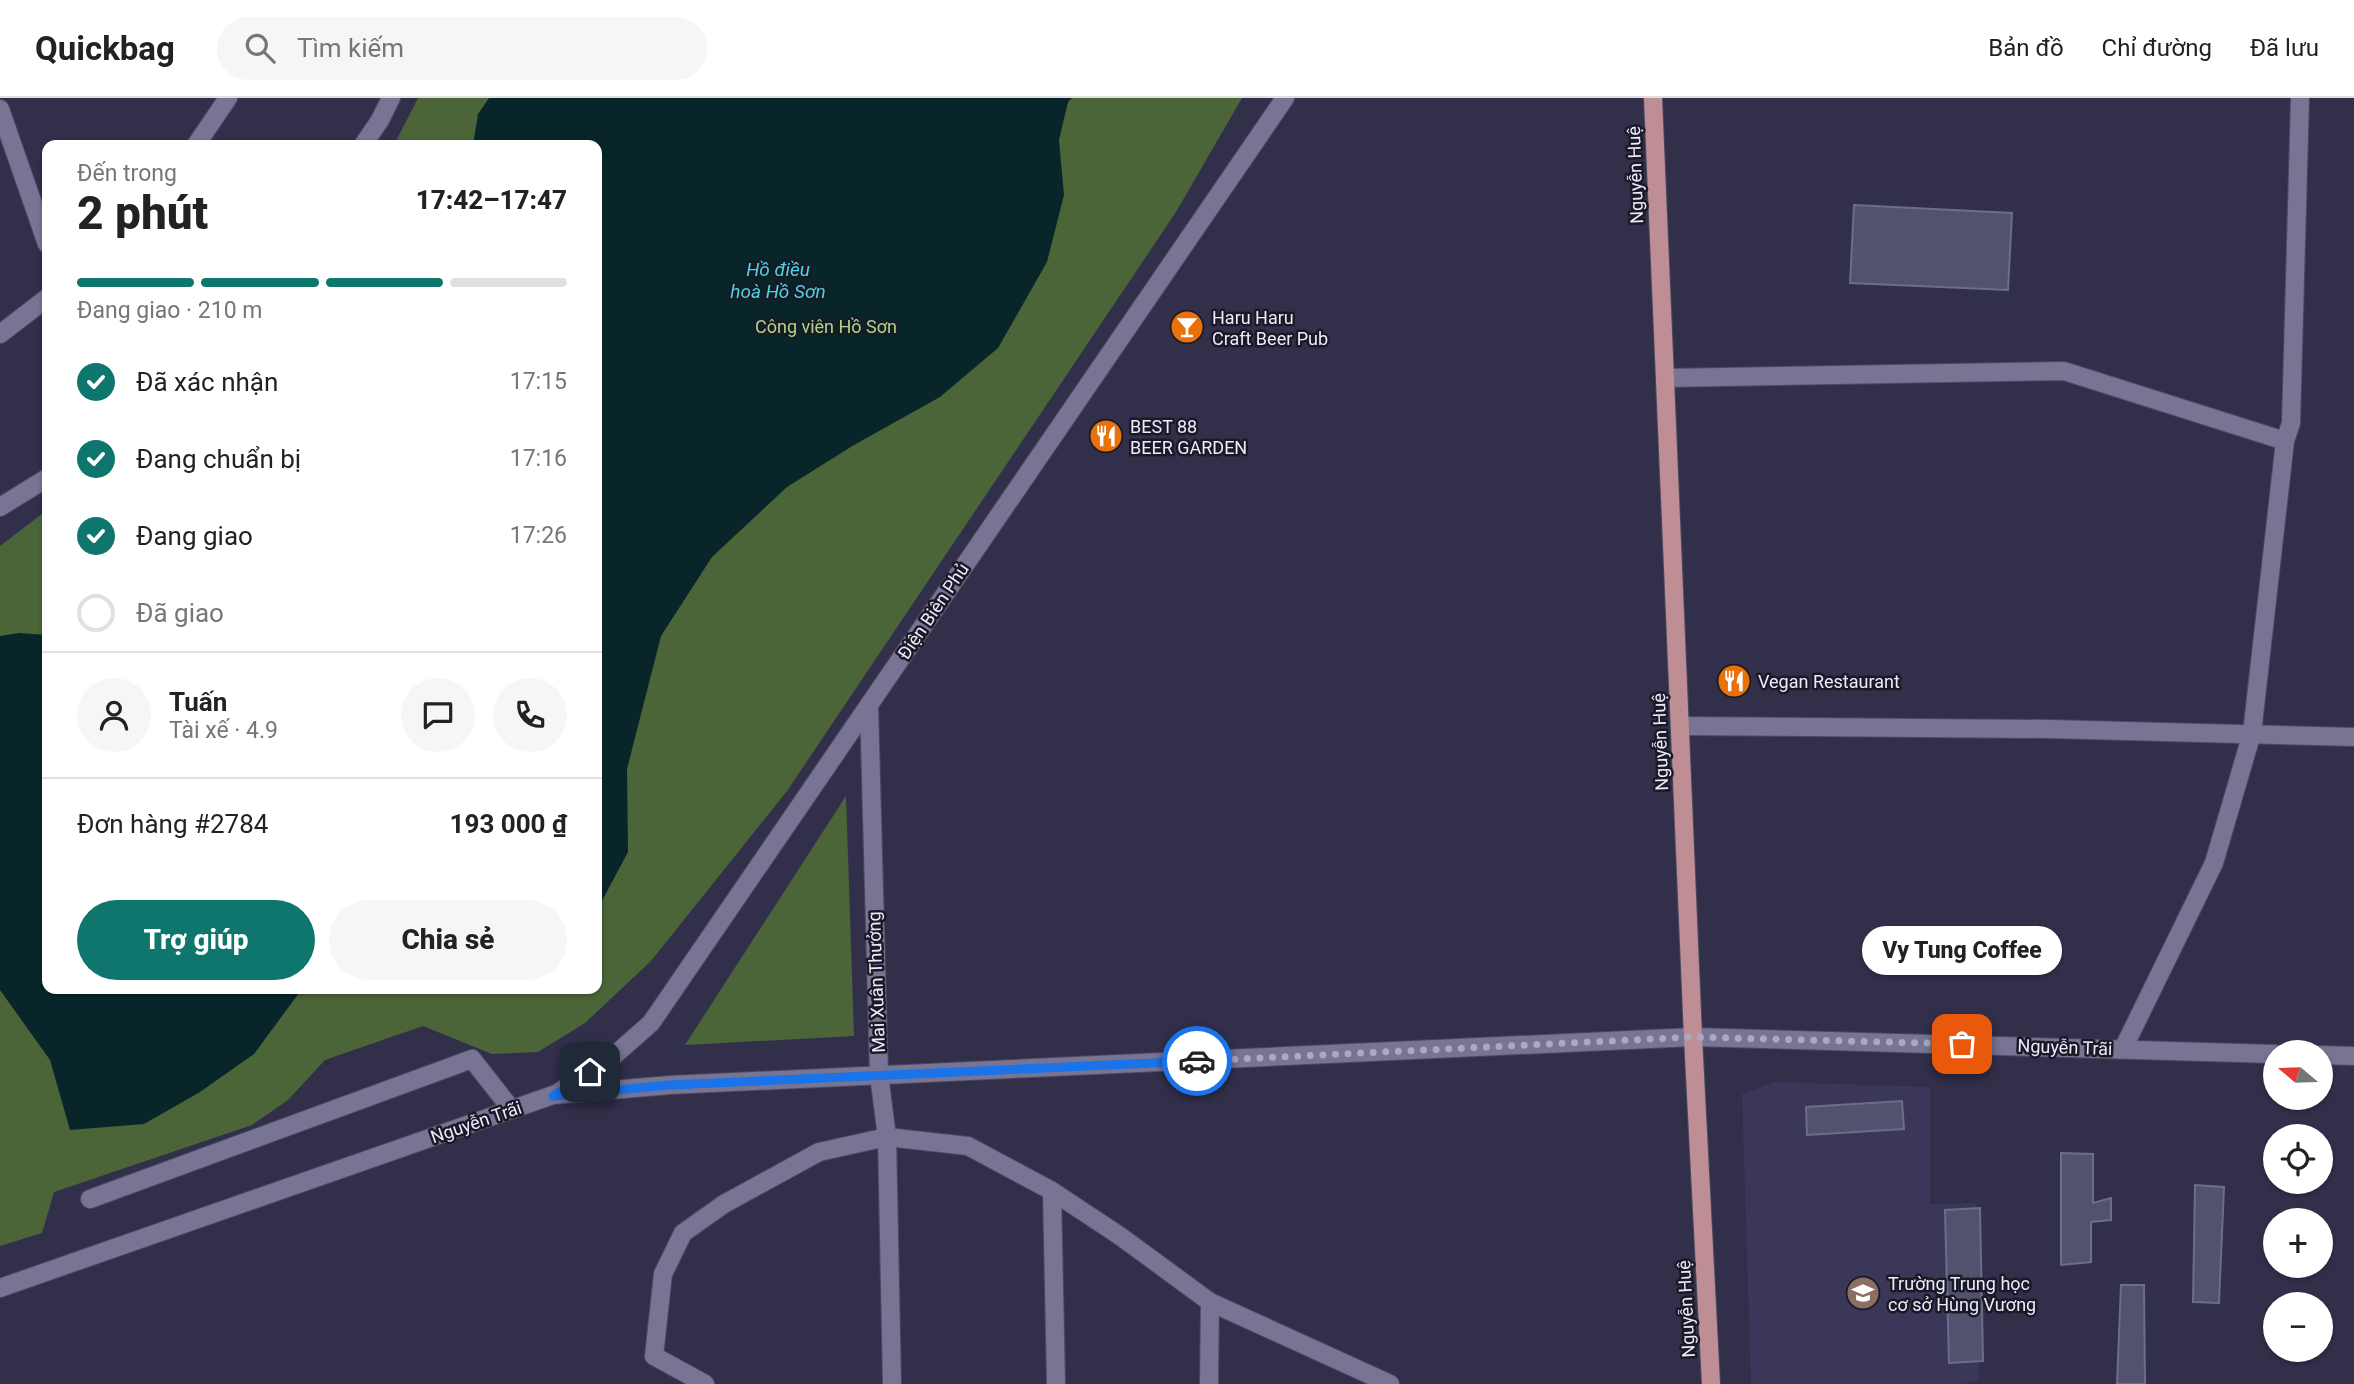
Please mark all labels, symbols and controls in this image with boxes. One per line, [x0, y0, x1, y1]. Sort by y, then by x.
search box [217, 17, 707, 80]
text: Quickbag [35, 29, 175, 68]
icon: search [241, 29, 279, 67]
text: Tìm kiếm [297, 33, 404, 63]
text: Bản đồ [1988, 34, 2064, 62]
text: Chỉ đường [2102, 34, 2212, 62]
text: Đã lưu [2250, 34, 2319, 62]
street label: Nguyễn Huệ [1623, 126, 1647, 224]
text: Đến trong [77, 160, 177, 187]
text: 17:42–17:47 [416, 185, 567, 215]
text: 2 phút [77, 186, 208, 240]
water label: Hồ điều hoà Hồ Sơn [730, 258, 826, 303]
text: Đang giao · 210 m [77, 297, 262, 324]
place label: Haru Haru Craft Beer Pub [1212, 307, 1328, 349]
bar icon: Haru Haru Craft Beer Pub [1168, 308, 1206, 346]
park label: Công viên Hồ Sơn [755, 316, 897, 337]
icon: check [77, 363, 115, 401]
text: Đã xác nhận [136, 367, 278, 397]
text: 17:15 [510, 368, 567, 395]
place label: BEST 88 BEER GARDEN [1130, 416, 1247, 458]
restaurant icon: BEST 88 BEER GARDEN [1087, 417, 1125, 455]
icon: check [77, 440, 115, 478]
text: Đang chuẩn bị [136, 444, 301, 474]
text: 17:16 [510, 445, 567, 472]
icon: check [77, 517, 115, 555]
text: Đang giao [136, 521, 253, 551]
text: 17:26 [510, 522, 567, 549]
street label: Điện Biên Phủ [893, 559, 973, 663]
text: Đã giao [136, 598, 224, 628]
restaurant icon: Vegan Restaurant [1715, 662, 1753, 700]
place label: Vegan Restaurant [1758, 671, 1900, 692]
button: person [77, 678, 151, 752]
button: chat [401, 678, 475, 752]
button: phone [493, 678, 567, 752]
text: Tuấn [169, 687, 227, 717]
street label: Nguyễn Huệ [1648, 693, 1672, 791]
text: Tài xế · 4.9 [169, 717, 278, 744]
text: Đơn hàng #2784 [77, 809, 268, 839]
text: 193 000 ₫ [450, 809, 567, 839]
button: Trợ giúp [77, 900, 315, 980]
button: Chia sẻ [329, 900, 567, 980]
street label: Mai Xuân Thưởng [863, 911, 889, 1053]
callout: Vy Tung Coffee [1862, 925, 2062, 974]
text: Vy Tung Coffee [1882, 937, 2042, 964]
pin [1932, 1014, 1992, 1074]
icon: bag [1943, 1025, 1981, 1063]
courier [1162, 1026, 1232, 1096]
street label: Nguyễn Trãi [2017, 1035, 2113, 1059]
north arrow [2263, 1040, 2333, 1110]
map controls [2263, 1040, 2333, 1362]
pin [560, 1042, 620, 1102]
icon: car [1178, 1042, 1216, 1080]
icon: home [571, 1053, 609, 1091]
street label: Nguyễn Trãi [428, 1097, 524, 1147]
button: locate [2263, 1124, 2333, 1194]
button: + [2263, 1208, 2333, 1278]
street label: Nguyễn Huệ [1673, 1260, 1699, 1358]
place label: Trường Trung học cơ sở Hùng Vương [1888, 1273, 2036, 1315]
school or university icon: Trường Trung học cơ sở Hùng Vương [1844, 1274, 1882, 1312]
button: − [2263, 1292, 2333, 1362]

